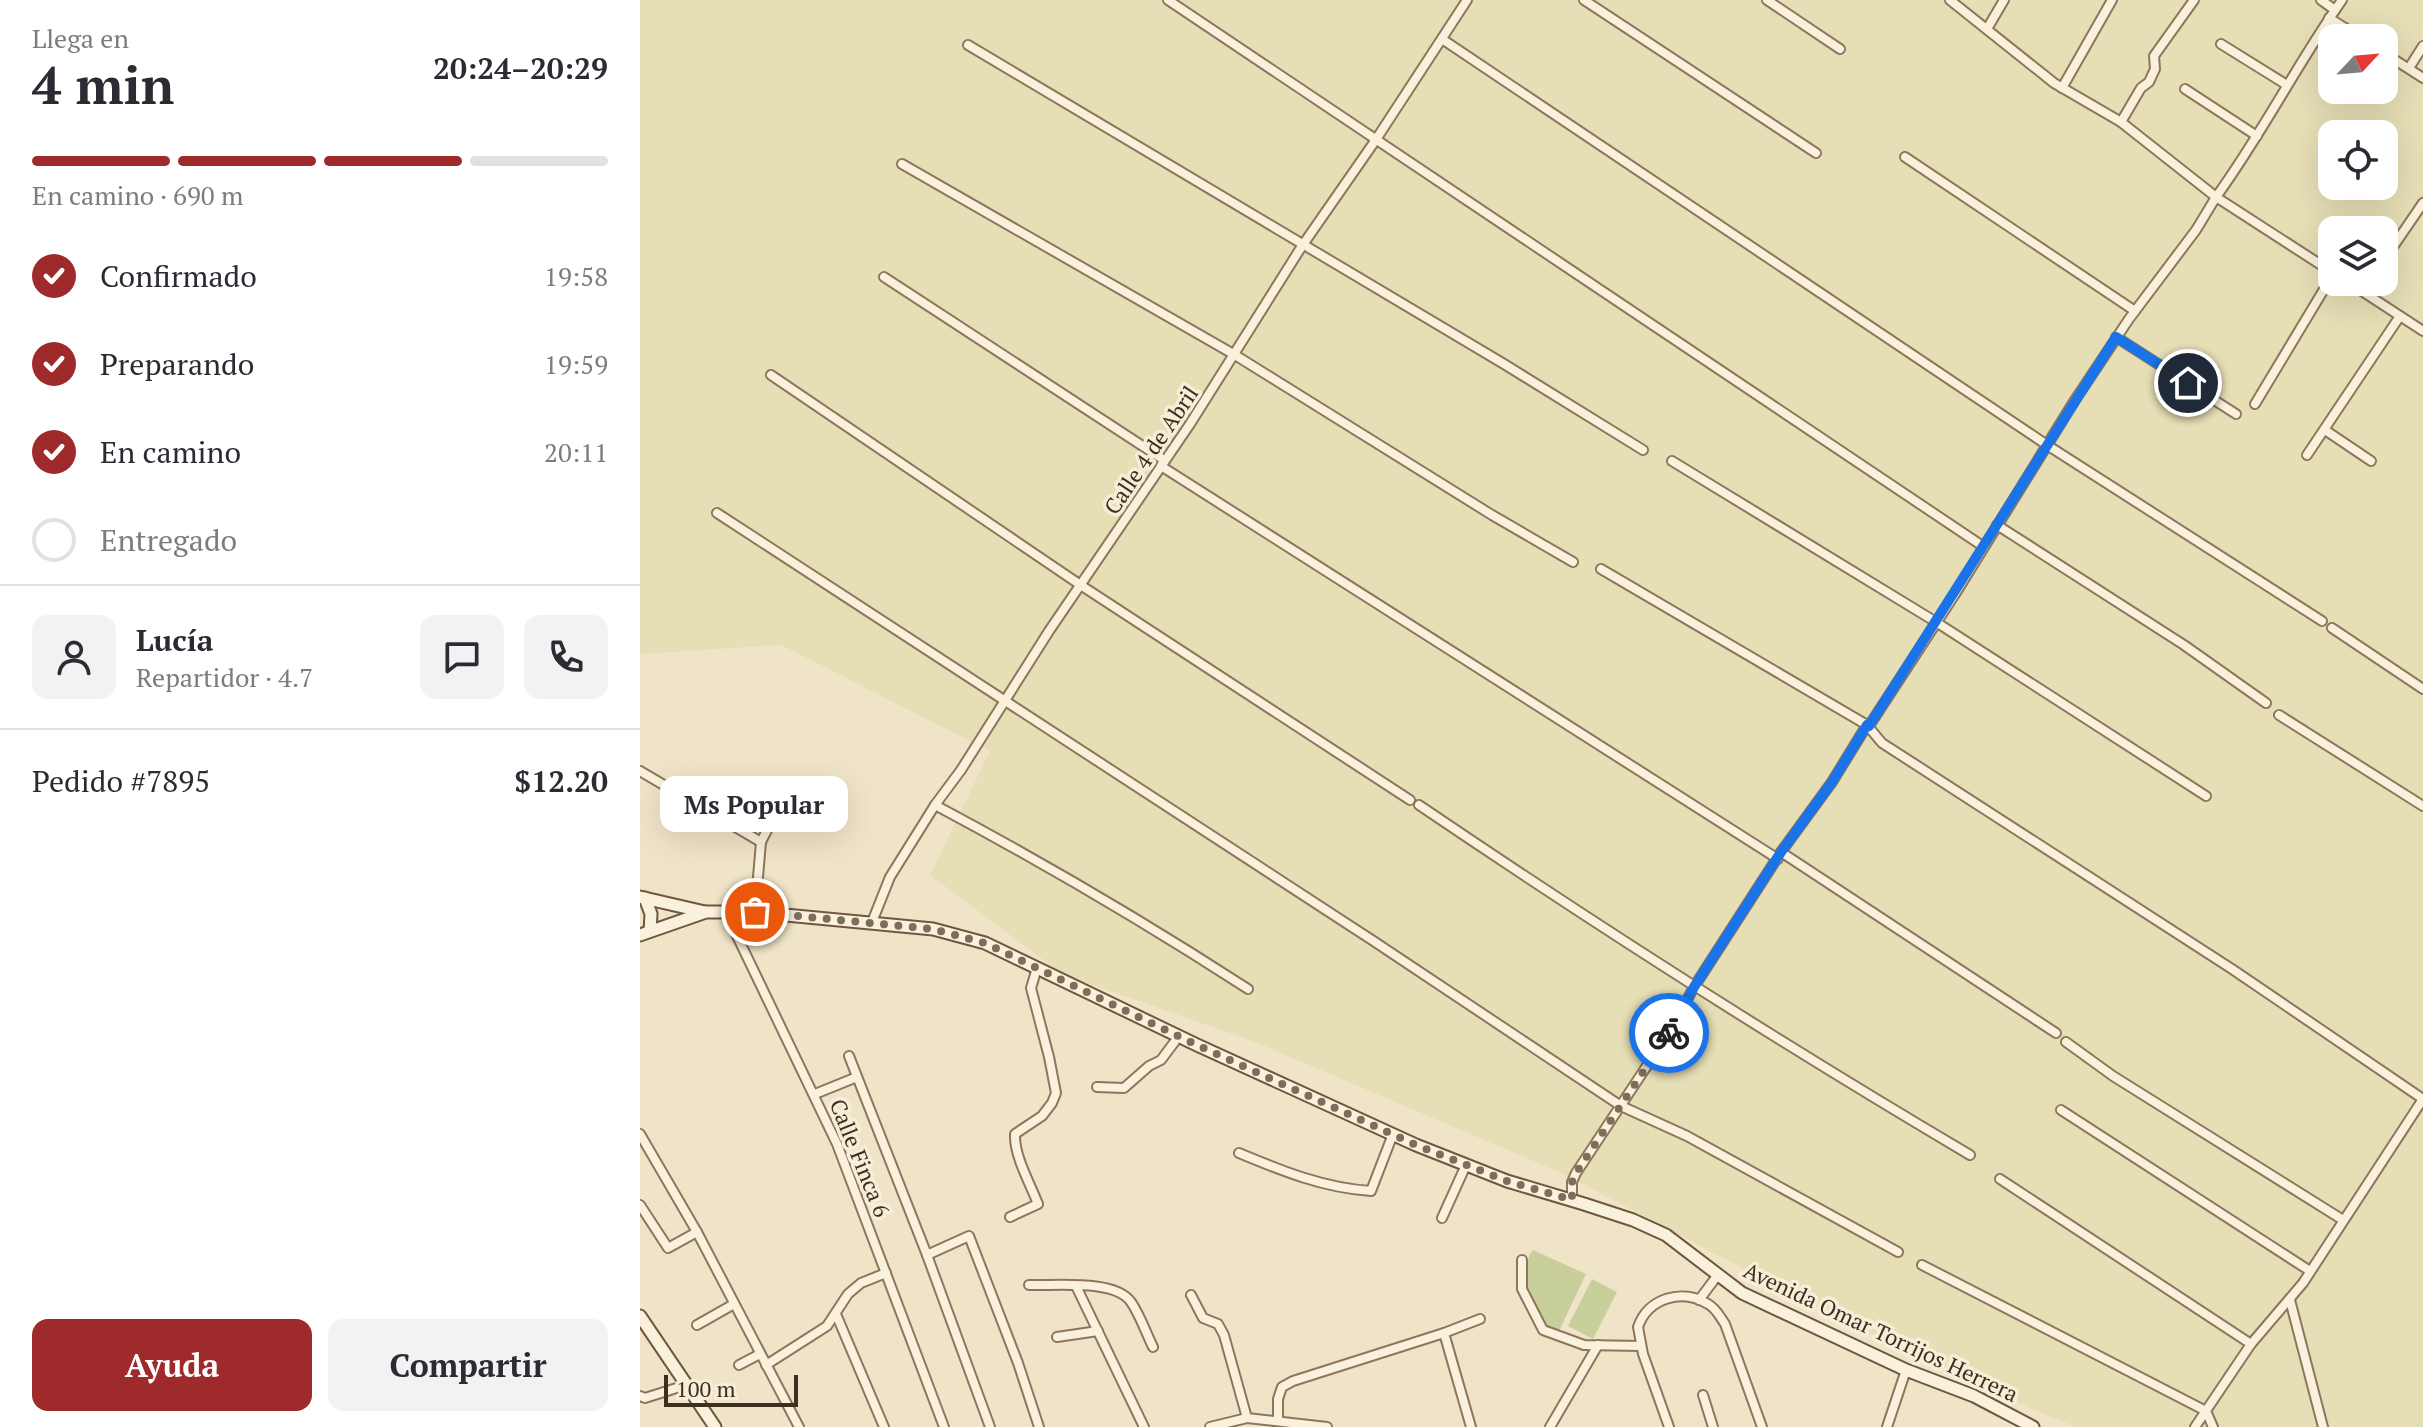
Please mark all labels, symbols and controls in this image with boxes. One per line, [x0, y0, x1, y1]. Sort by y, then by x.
text: Llega en [32, 21, 129, 55]
north arrow [2318, 24, 2398, 104]
map controls [2318, 24, 2398, 296]
text: 20:24–20:29 [433, 48, 608, 88]
text: 4 min [32, 50, 174, 119]
button: locate [2318, 120, 2398, 200]
text: En camino · 690 m [32, 178, 243, 212]
button: layers [2318, 216, 2398, 296]
icon: check [32, 254, 76, 298]
text: Confirmado [100, 256, 257, 296]
text: 19:58 [544, 259, 608, 293]
icon: check [32, 342, 76, 386]
text: Preparando [100, 344, 254, 384]
text: 19:59 [544, 347, 608, 381]
pin [2154, 349, 2222, 417]
icon: home [2166, 361, 2210, 405]
street label: Calle 4 de Abril [1097, 380, 1204, 520]
icon: check [32, 430, 76, 474]
text: En camino [100, 432, 241, 472]
text: 20:11 [544, 435, 608, 469]
text: Entregado [100, 520, 237, 560]
button: person [32, 615, 116, 699]
button: chat [420, 615, 504, 699]
button: phone [524, 615, 608, 699]
text: Lucía [136, 620, 213, 660]
text: Repartidor · 4.7 [136, 660, 313, 694]
text: Pedido #7895 [32, 761, 210, 801]
text: $12.20 [514, 761, 608, 801]
callout: Ms Popular [661, 776, 849, 832]
text: Ms Popular [684, 787, 824, 821]
pin [721, 878, 789, 946]
icon: bag [733, 890, 777, 934]
courier [1629, 993, 1709, 1073]
icon: bike [1647, 1011, 1691, 1055]
street label: Calle Finca 6 [824, 1094, 897, 1221]
street label: Avenida Omar Torrijos Herrera [1739, 1255, 2023, 1408]
button: Ayuda [32, 1319, 312, 1411]
button: Compartir [328, 1319, 608, 1411]
scale bar [664, 1371, 798, 1407]
text: 100 m [676, 1374, 736, 1403]

